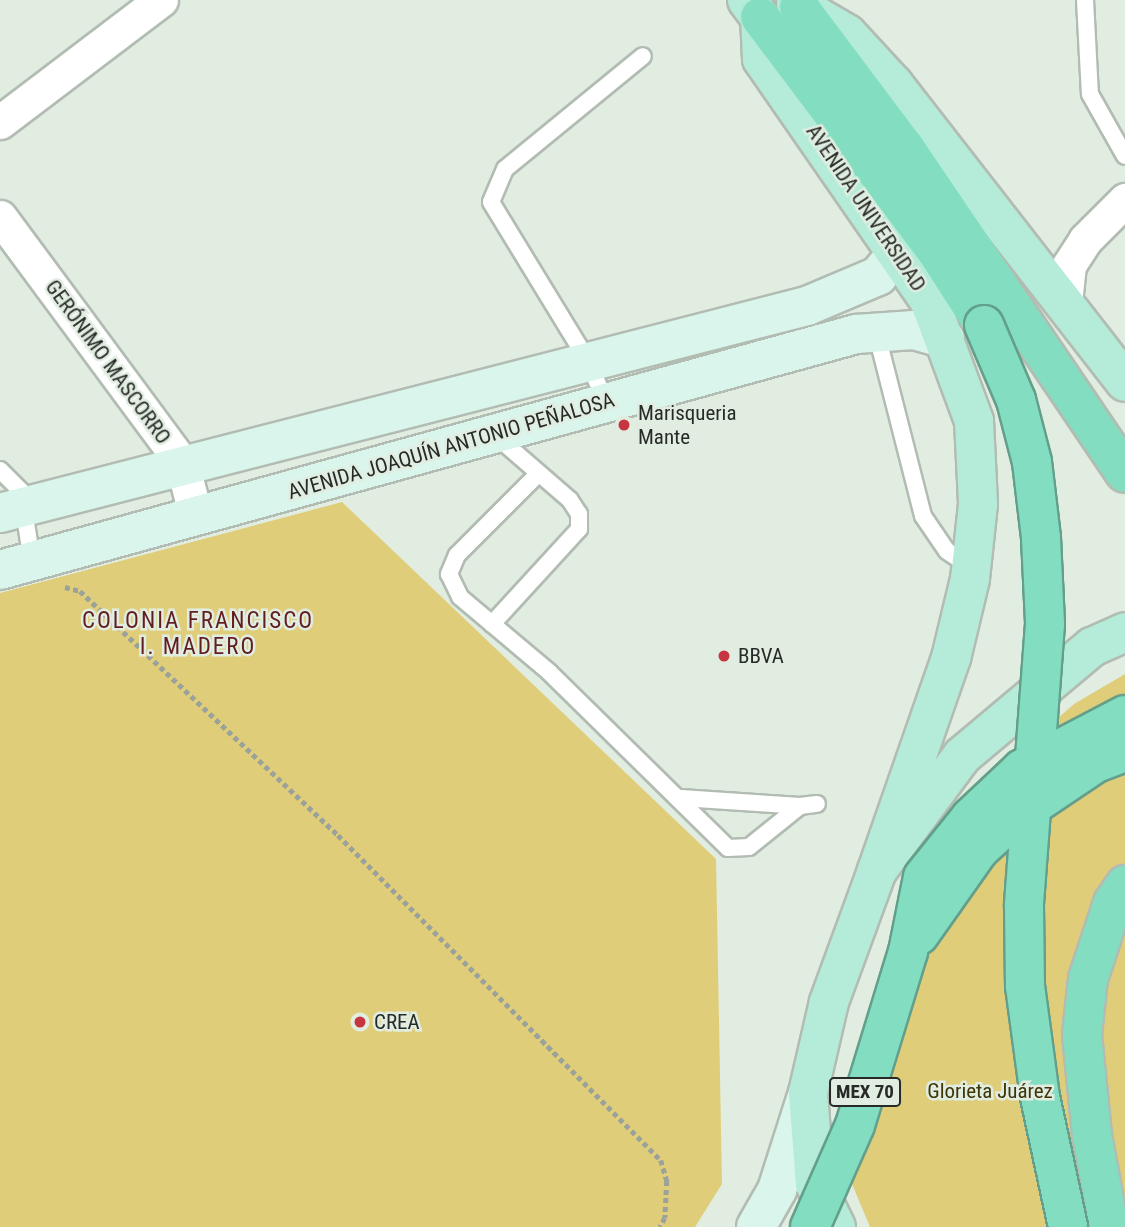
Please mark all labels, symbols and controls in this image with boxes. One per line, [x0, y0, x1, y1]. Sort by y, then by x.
street label: AVENIDA UNIVERSIDAD [801, 120, 931, 296]
street label: GERÓNIMO MASCORRO [40, 275, 176, 449]
street label: AVENIDA JOAQUÍN ANTONIO PEÑALOSA [285, 387, 617, 505]
place label: Marisqueria Mante [638, 400, 736, 450]
marker: Marisqueria Mante [616, 417, 632, 433]
district label: COLONIA FRANCISCO I. MADERO [84, 607, 312, 661]
place label: BBVA [738, 643, 784, 669]
marker: BBVA [716, 648, 732, 664]
place label: CREA [374, 1009, 420, 1035]
marker: CREA [352, 1014, 368, 1030]
road number: MEX 70 [828, 1076, 902, 1108]
park label: Glorieta Juárez [927, 1078, 1053, 1104]

